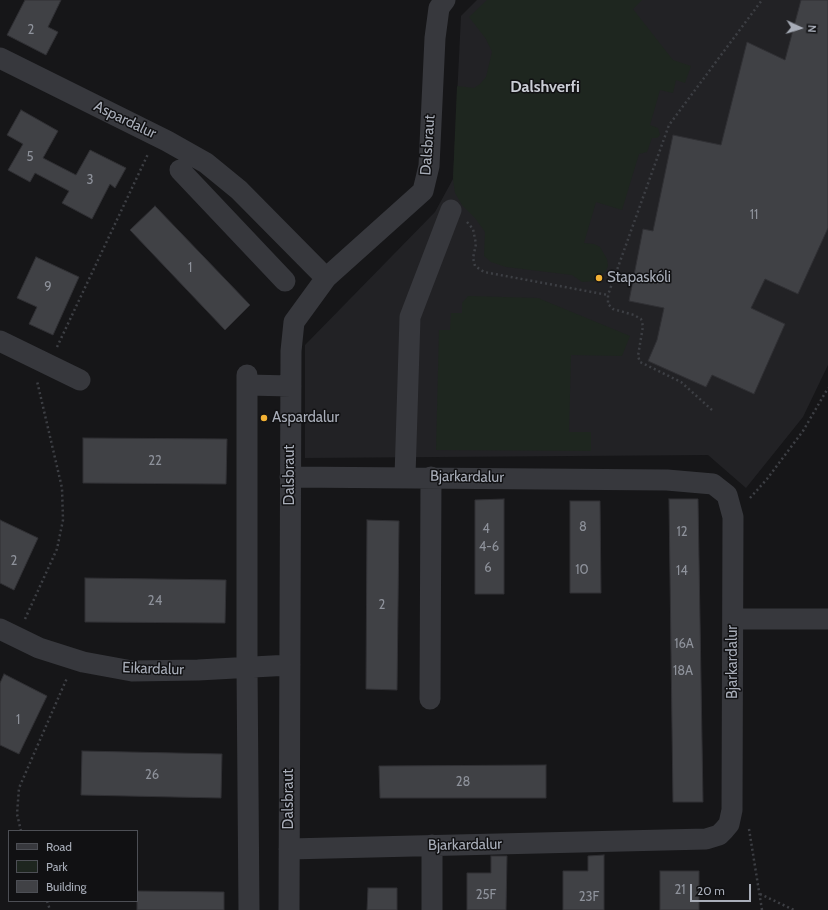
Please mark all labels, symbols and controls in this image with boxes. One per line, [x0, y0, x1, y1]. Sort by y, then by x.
north arrow [780, 8, 820, 48]
house number: 2 [28, 22, 34, 38]
text: N [805, 24, 819, 33]
district label: Dalshverfi [510, 77, 580, 97]
street label: Aspardalur [91, 97, 159, 143]
street label: Dalsbraut [417, 114, 439, 176]
house number: 5 [26, 149, 34, 165]
house number: 3 [86, 172, 94, 188]
house number: 11 [750, 207, 758, 223]
house number: 1 [188, 260, 192, 276]
place label: Stapaskóli [607, 269, 671, 287]
marker: Stapaskóli [594, 273, 604, 283]
house number: 9 [44, 279, 52, 295]
place label: Aspardalur [272, 409, 339, 427]
marker: Aspardalur [259, 413, 269, 423]
street label: Dalsbraut [281, 445, 299, 505]
house number: 22 [148, 453, 162, 469]
street label: Bjarkardalur [430, 467, 504, 487]
house number: 8 [579, 519, 587, 535]
house number: 4 [482, 521, 490, 537]
house number: 12 [676, 524, 688, 540]
house number: 4-6 [479, 539, 499, 555]
house number: 2 [11, 553, 17, 569]
house number: 6 [484, 560, 492, 576]
house number: 10 [575, 562, 589, 578]
house number: 14 [676, 563, 688, 579]
house number: 24 [148, 593, 162, 609]
house number: 2 [379, 597, 385, 613]
street label: Bjarkardalur [724, 625, 742, 699]
house number: 16A [674, 636, 694, 652]
street label: Eikardalur [122, 659, 184, 679]
house number: 18A [673, 663, 693, 679]
house number: 1 [16, 712, 20, 728]
house number: 26 [145, 767, 159, 783]
street label: Dalsbraut [280, 769, 298, 829]
house number: 28 [456, 774, 470, 790]
legend [8, 830, 138, 902]
street label: Bjarkardalur [428, 835, 502, 855]
text: Road [46, 839, 72, 854]
text: Park [46, 859, 68, 874]
scale bar [692, 876, 753, 902]
text: Building [46, 879, 87, 894]
house number: 21 [674, 882, 686, 898]
text: 20 m [697, 883, 725, 898]
house number: 25F [476, 887, 496, 903]
house number: 23F [579, 889, 599, 905]

